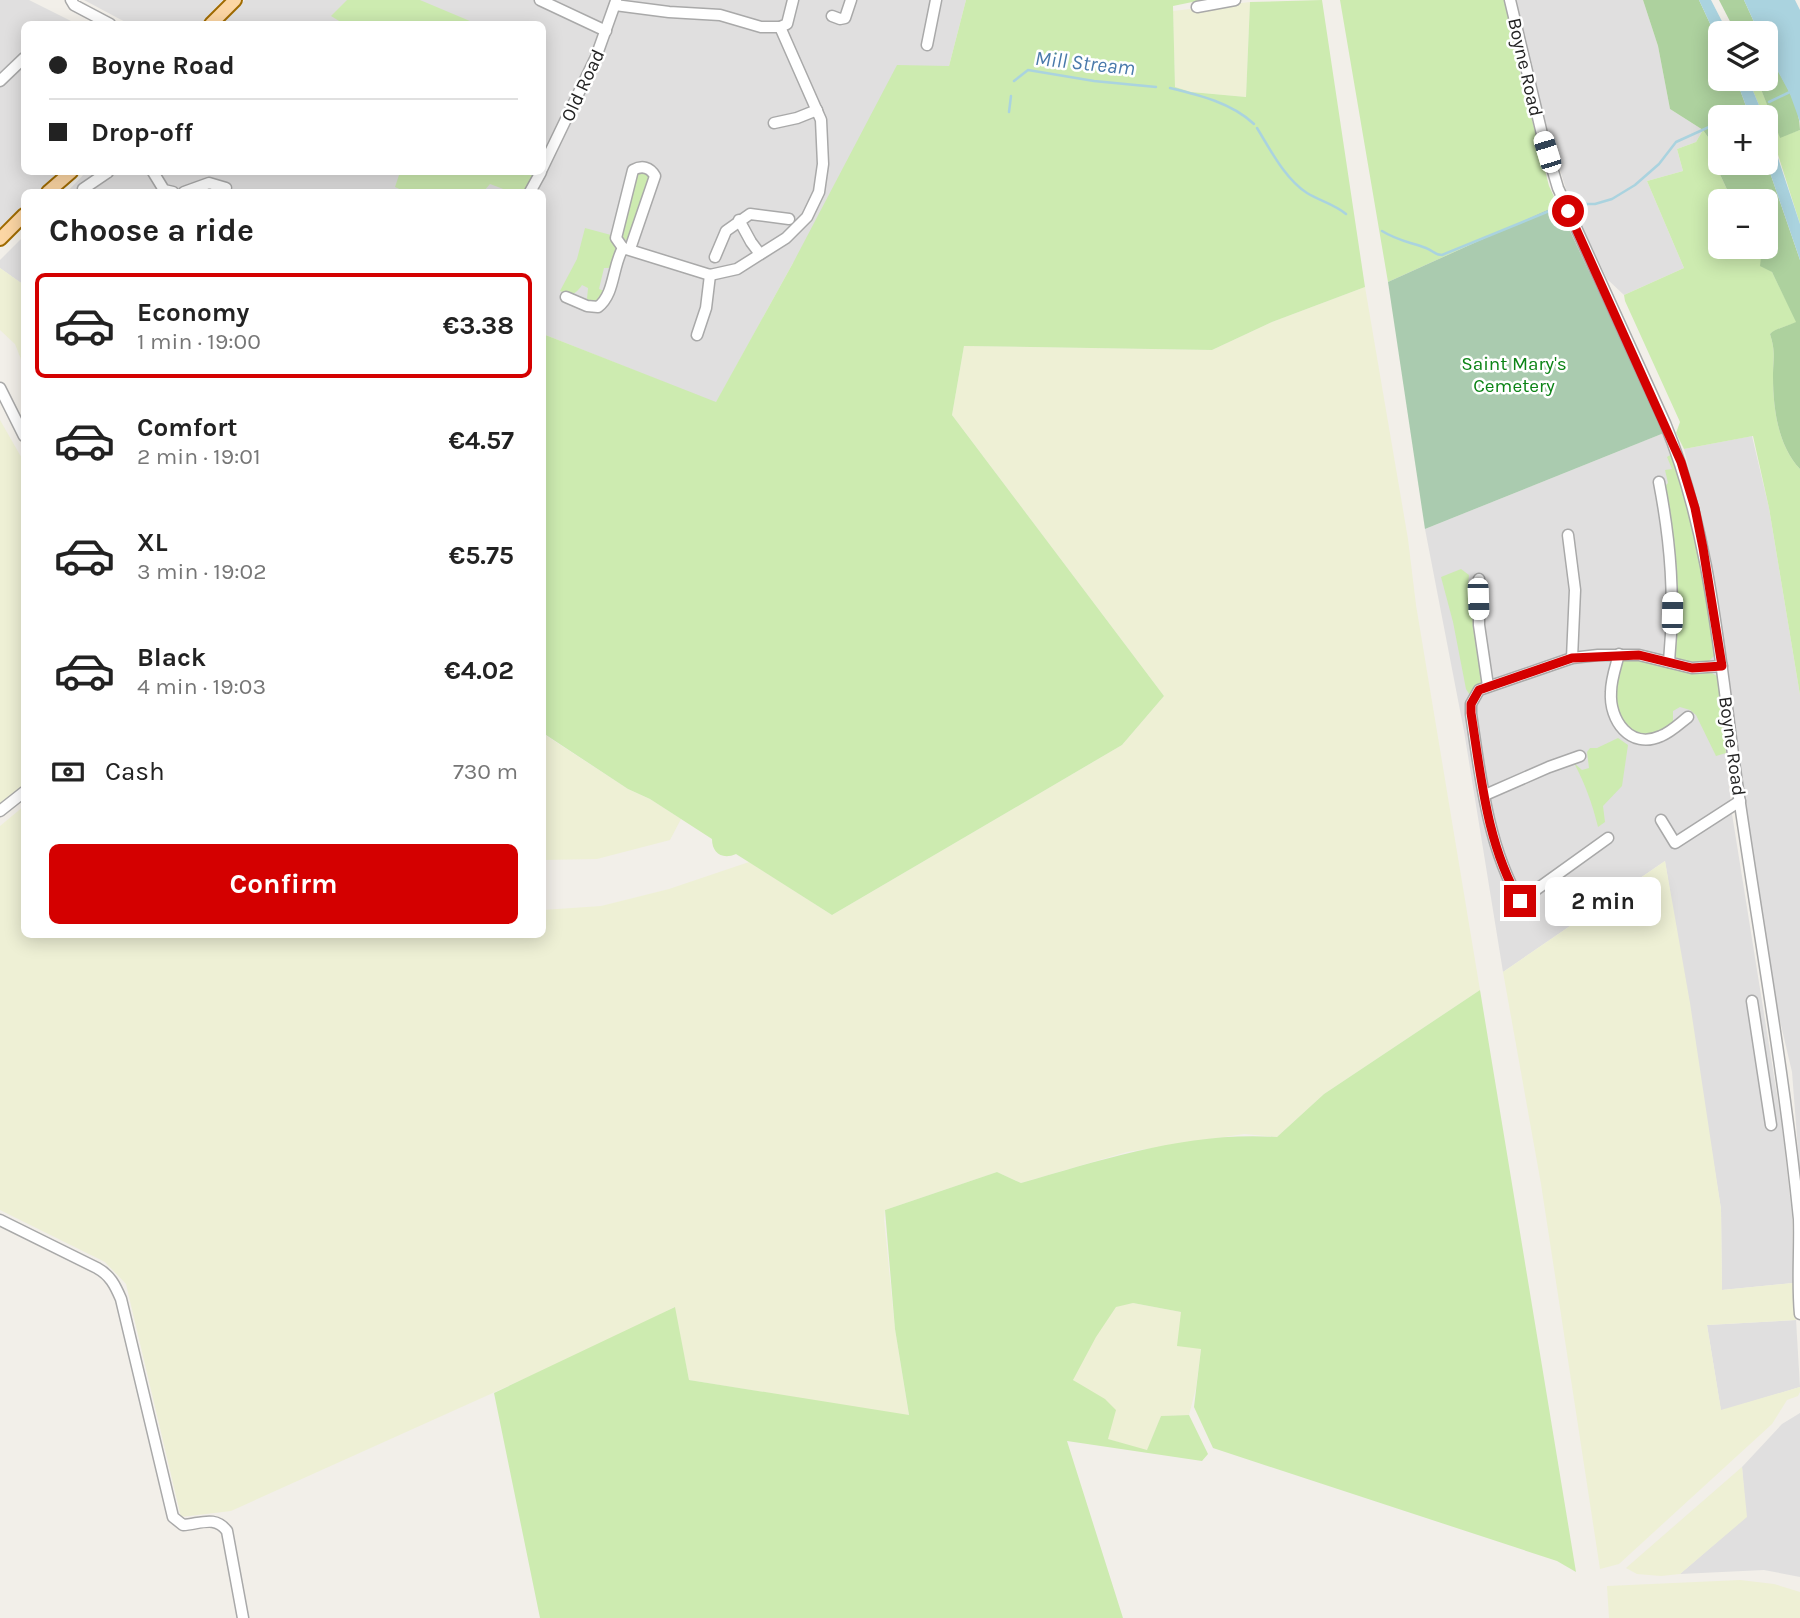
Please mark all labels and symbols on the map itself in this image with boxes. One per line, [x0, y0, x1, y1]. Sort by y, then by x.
street label: Boyne Road [1503, 16, 1547, 119]
street label: Old Road [557, 46, 609, 125]
water label: Mill Stream [1034, 46, 1136, 80]
car [1531, 129, 1564, 175]
route start [1552, 195, 1584, 227]
park label: Saint Mary's Cemetery [1461, 353, 1567, 397]
car [1467, 578, 1490, 620]
car [1662, 592, 1683, 634]
street label: Boyne Road [1714, 695, 1750, 797]
callout: 2 min [1544, 876, 1660, 926]
route end [1504, 885, 1536, 917]

